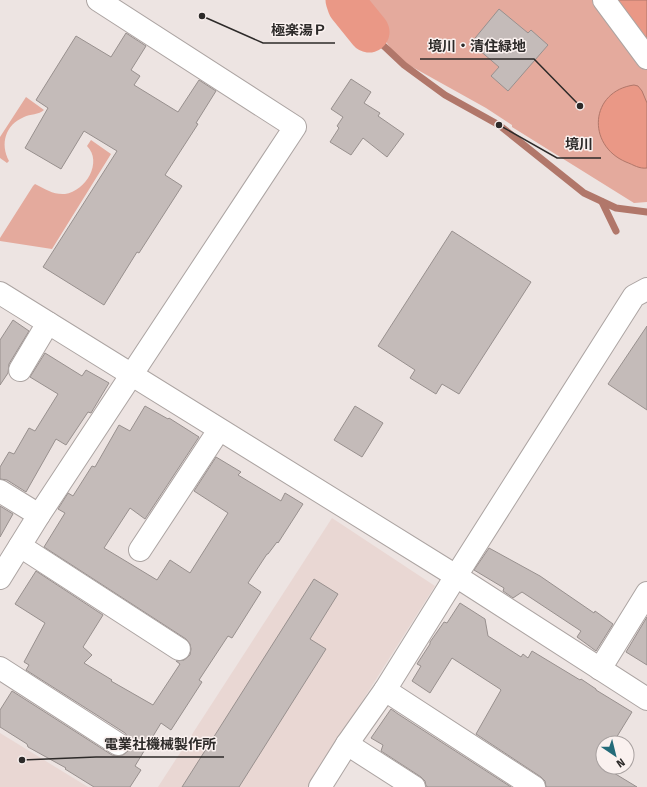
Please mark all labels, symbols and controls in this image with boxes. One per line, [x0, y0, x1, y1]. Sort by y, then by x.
callout: 極楽湯Ｐ [263, 17, 335, 43]
text: 極楽湯Ｐ [271, 22, 327, 39]
callout: 境川・清住緑地 [420, 33, 534, 59]
text: 境川・清住緑地 [428, 38, 526, 55]
callout: 境川 [557, 132, 601, 158]
text: 境川 [565, 136, 593, 153]
callout: 電業社機械製作所 [96, 731, 224, 757]
north arrow [595, 735, 635, 775]
text: 電業社機械製作所 [104, 736, 216, 753]
text: N [614, 755, 627, 770]

